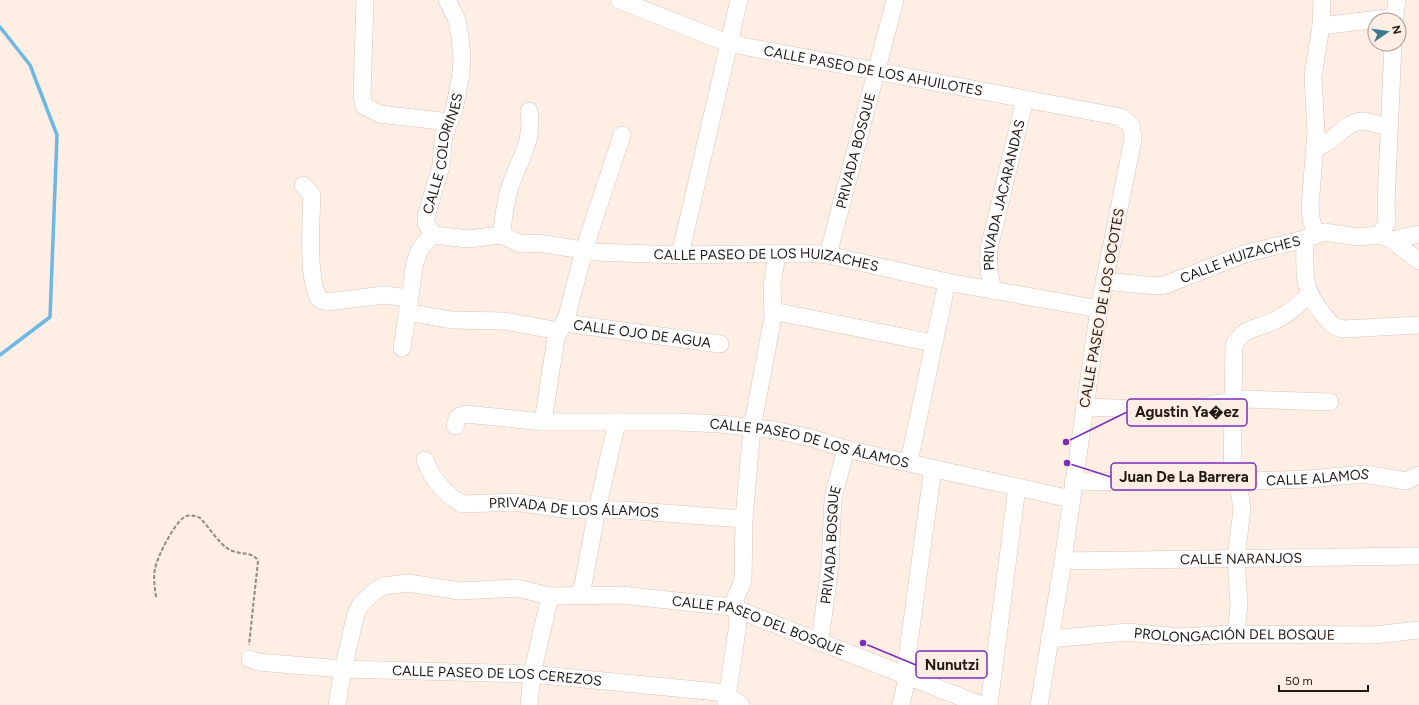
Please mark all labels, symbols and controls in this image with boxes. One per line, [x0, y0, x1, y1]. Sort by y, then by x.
north arrow [1367, 12, 1407, 52]
text: N [1389, 24, 1404, 35]
street label: CALLE PASEO DE LOS AHUILOTES [762, 42, 984, 99]
street label: CALLE COLORINES [419, 91, 466, 216]
street label: PRIVADA BOSQUE [832, 91, 879, 210]
street label: PRIVADA JACARANDAS [980, 118, 1028, 271]
street label: CALLE PASEO DE LOS OCOTES [1076, 207, 1128, 409]
street label: CALLE HUIZACHES [1178, 232, 1302, 287]
street label: CALLE PASEO DE LOS HUIZACHES [653, 244, 880, 275]
street label: CALLE OJO DE AGUA [572, 316, 713, 351]
callout: Agustin Ya�ez [1127, 399, 1247, 426]
text: Agustin Ya�ez [1135, 403, 1239, 421]
street label: CALLE PASEO DE LOS ÁLAMOS [709, 415, 911, 471]
callout: Juan De La Barrera [1111, 463, 1256, 490]
street label: CALLE ALAMOS [1266, 465, 1371, 489]
text: Juan De La Barrera [1119, 468, 1249, 486]
street label: PRIVADA BOSQUE [817, 483, 844, 605]
street label: PRIVADA DE LOS ÁLAMOS [489, 493, 660, 521]
street label: CALLE NARANJOS [1180, 549, 1302, 568]
street label: CALLE PASEO DEL BOSQUE [671, 592, 847, 659]
street label: PROLONGACIÓN DEL BOSQUE [1133, 624, 1335, 646]
callout: Nunutzi [916, 651, 987, 678]
text: Nunutzi [925, 656, 979, 674]
street label: CALLE PASEO DE LOS CEREZOS [392, 662, 603, 689]
scale bar [1279, 667, 1368, 693]
text: 50 m [1285, 674, 1313, 688]

